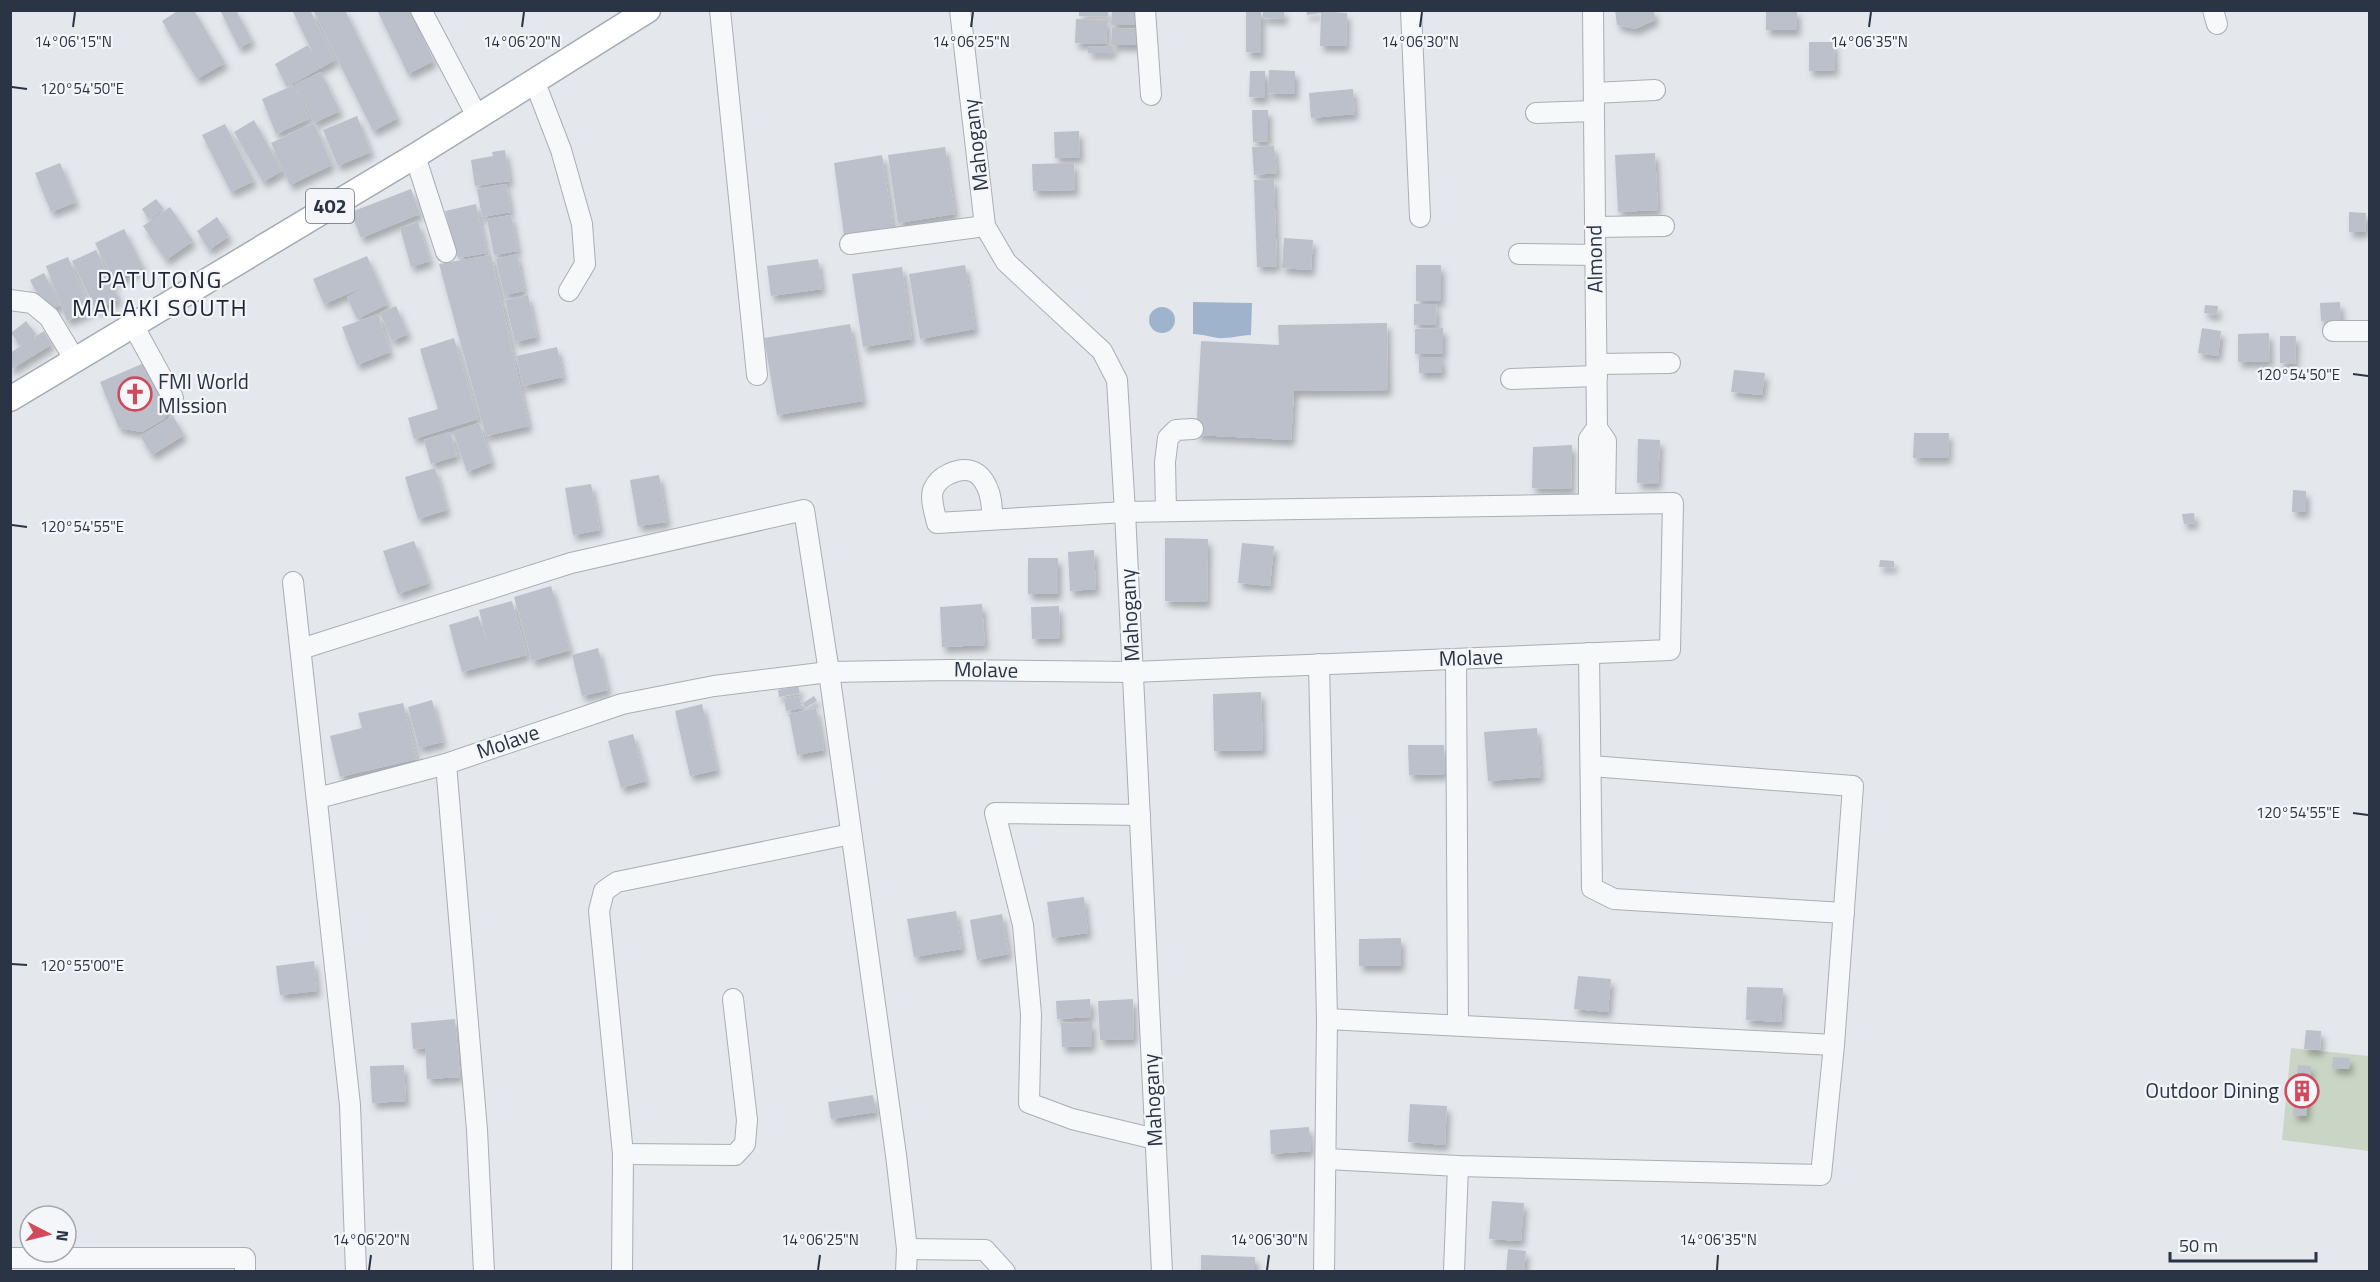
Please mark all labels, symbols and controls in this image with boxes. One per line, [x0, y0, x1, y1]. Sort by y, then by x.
text: 14°06'15"N [34, 30, 112, 53]
text: 14°06'20"N [483, 30, 561, 53]
text: 14°06'25"N [932, 30, 1010, 53]
text: 14°06'30"N [1381, 30, 1459, 53]
text: 14°06'35"N [1830, 30, 1908, 53]
text: 120°54'50"E [40, 77, 124, 100]
street label: Mahogany [953, 97, 997, 193]
road number: 402 [306, 189, 354, 223]
street label: Almond [1577, 225, 1611, 293]
district label: PATUTONG MALAKI SOUTH [72, 261, 248, 325]
text: 120°54'50"E [2256, 363, 2340, 386]
place label: FMI World MIssion [158, 365, 249, 421]
church icon: FMI World MIssion [117, 376, 153, 412]
text: 120°54'55"E [40, 515, 124, 538]
street label: Mahogany [1111, 568, 1147, 662]
street label: Molave [1438, 640, 1504, 674]
street label: Molave [954, 652, 1019, 686]
street label: Molave [472, 715, 543, 767]
text: 120°54'55"E [2256, 801, 2340, 824]
text: 120°55'00"E [40, 954, 124, 977]
street label: Mahogany [1134, 1053, 1170, 1147]
building icon: Outdoor Dining [2284, 1073, 2320, 1109]
place label: Outdoor Dining [2145, 1074, 2279, 1106]
north arrow [18, 1204, 78, 1264]
scale bar [2170, 1225, 2316, 1263]
text: 14°06'20"N [332, 1228, 410, 1251]
text: 14°06'25"N [781, 1228, 859, 1251]
text: 14°06'30"N [1230, 1228, 1308, 1251]
text: 14°06'35"N [1679, 1228, 1757, 1251]
text: N [50, 1229, 75, 1243]
text: 50 m [2179, 1232, 2218, 1259]

